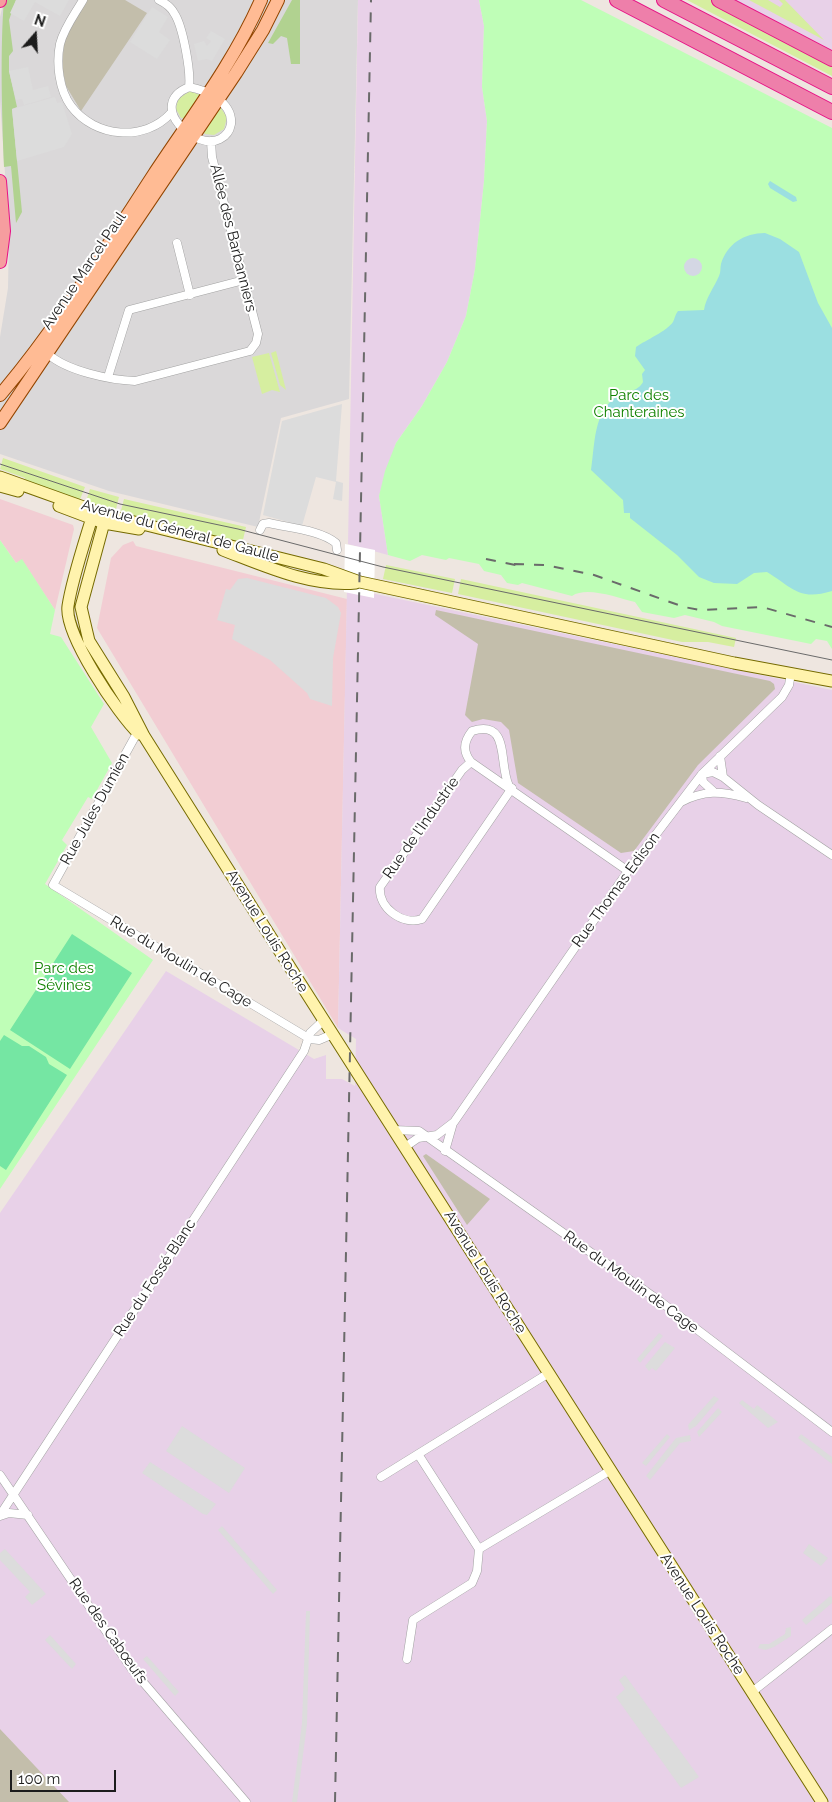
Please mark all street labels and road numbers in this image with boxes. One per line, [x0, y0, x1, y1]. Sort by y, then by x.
street label: Allée des Barbanniers [206, 162, 260, 314]
street label: Avenue Marcel Paul [38, 209, 130, 333]
street label: Avenue du Général de Gaulle [79, 496, 281, 566]
street label: Rue Jules Dumien [57, 750, 133, 868]
street label: Rue de l'Industrie [379, 774, 463, 882]
street label: Rue Thomas Edison [568, 829, 664, 951]
street label: Avenue Louis Roche [222, 866, 312, 996]
street label: Rue du Moulin de Cage [107, 912, 255, 1012]
street label: Avenue Louis Roche [440, 1207, 530, 1337]
street label: Rue du Fossé Blanc [110, 1216, 200, 1340]
street label: Rue du Moulin de Cage [560, 1227, 702, 1337]
street label: Avenue Louis Roche [656, 1550, 748, 1678]
street label: Rue des Cabœufs [65, 1575, 151, 1687]

